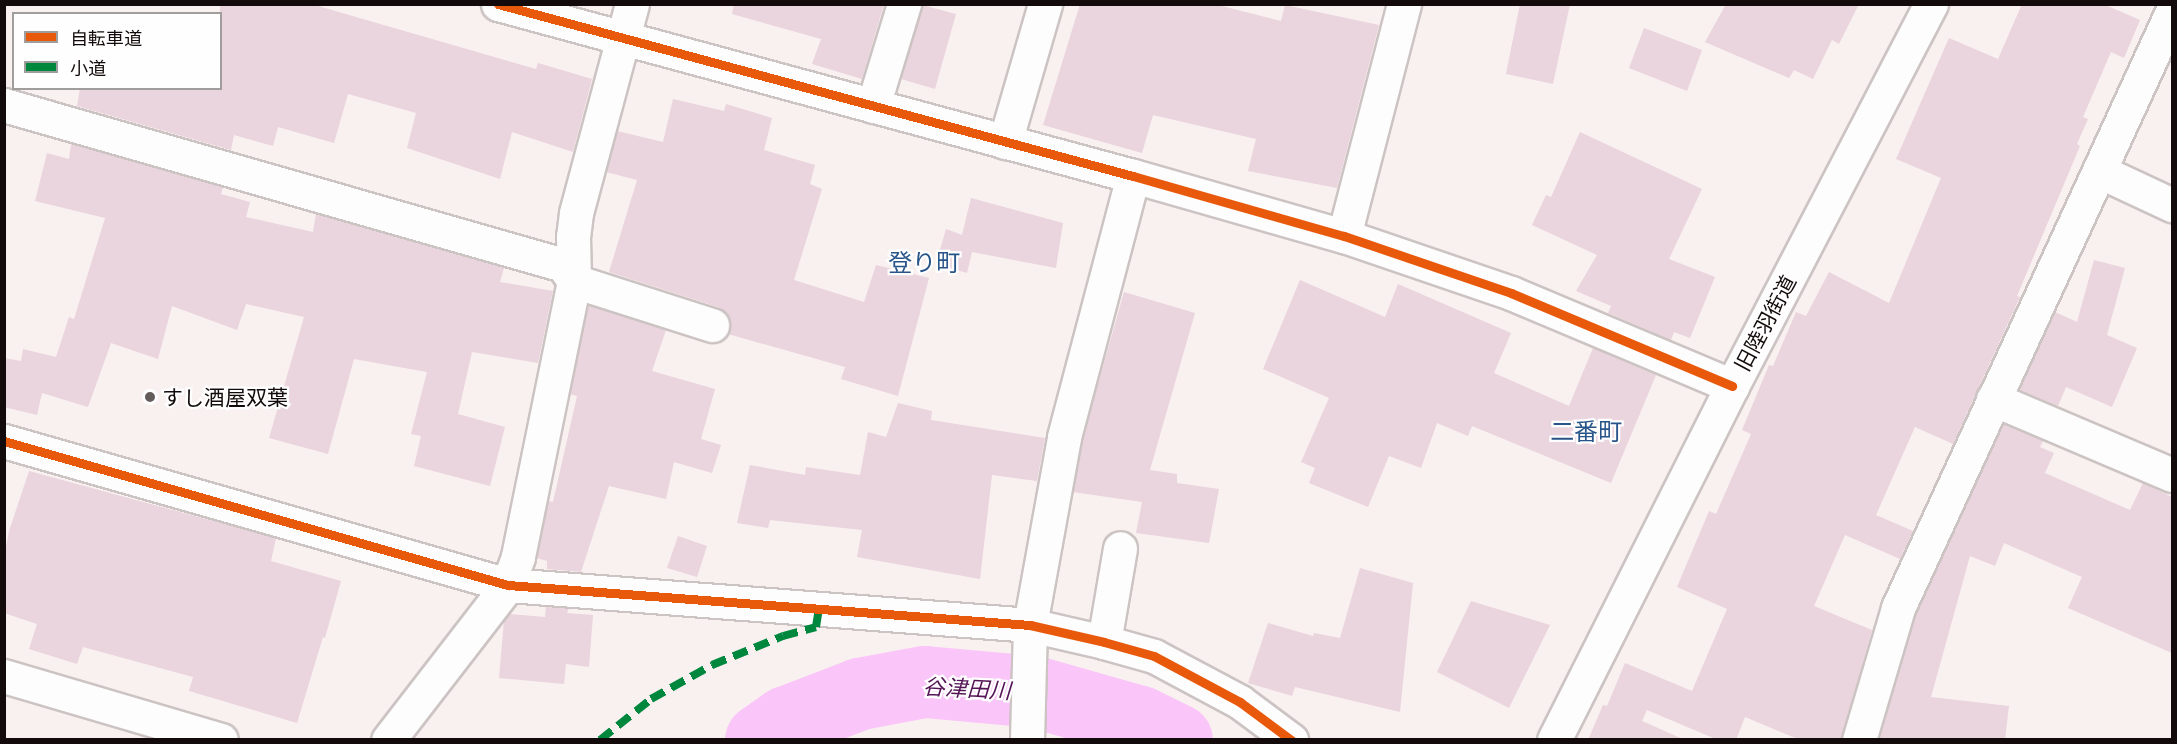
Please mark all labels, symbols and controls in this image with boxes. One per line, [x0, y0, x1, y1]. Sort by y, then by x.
legend [12, 12, 222, 90]
text: 自転車道 [70, 26, 142, 50]
text: 小道 [70, 56, 106, 80]
district label: 登り町 [888, 248, 960, 276]
street label: 旧陸羽街道 [1729, 271, 1801, 375]
place label: すし酒屋双葉 [162, 384, 288, 410]
marker: すし酒屋双葉 [143, 390, 157, 404]
district label: 二番町 [1550, 417, 1622, 445]
water label: 谷津田川 [922, 673, 1012, 703]

